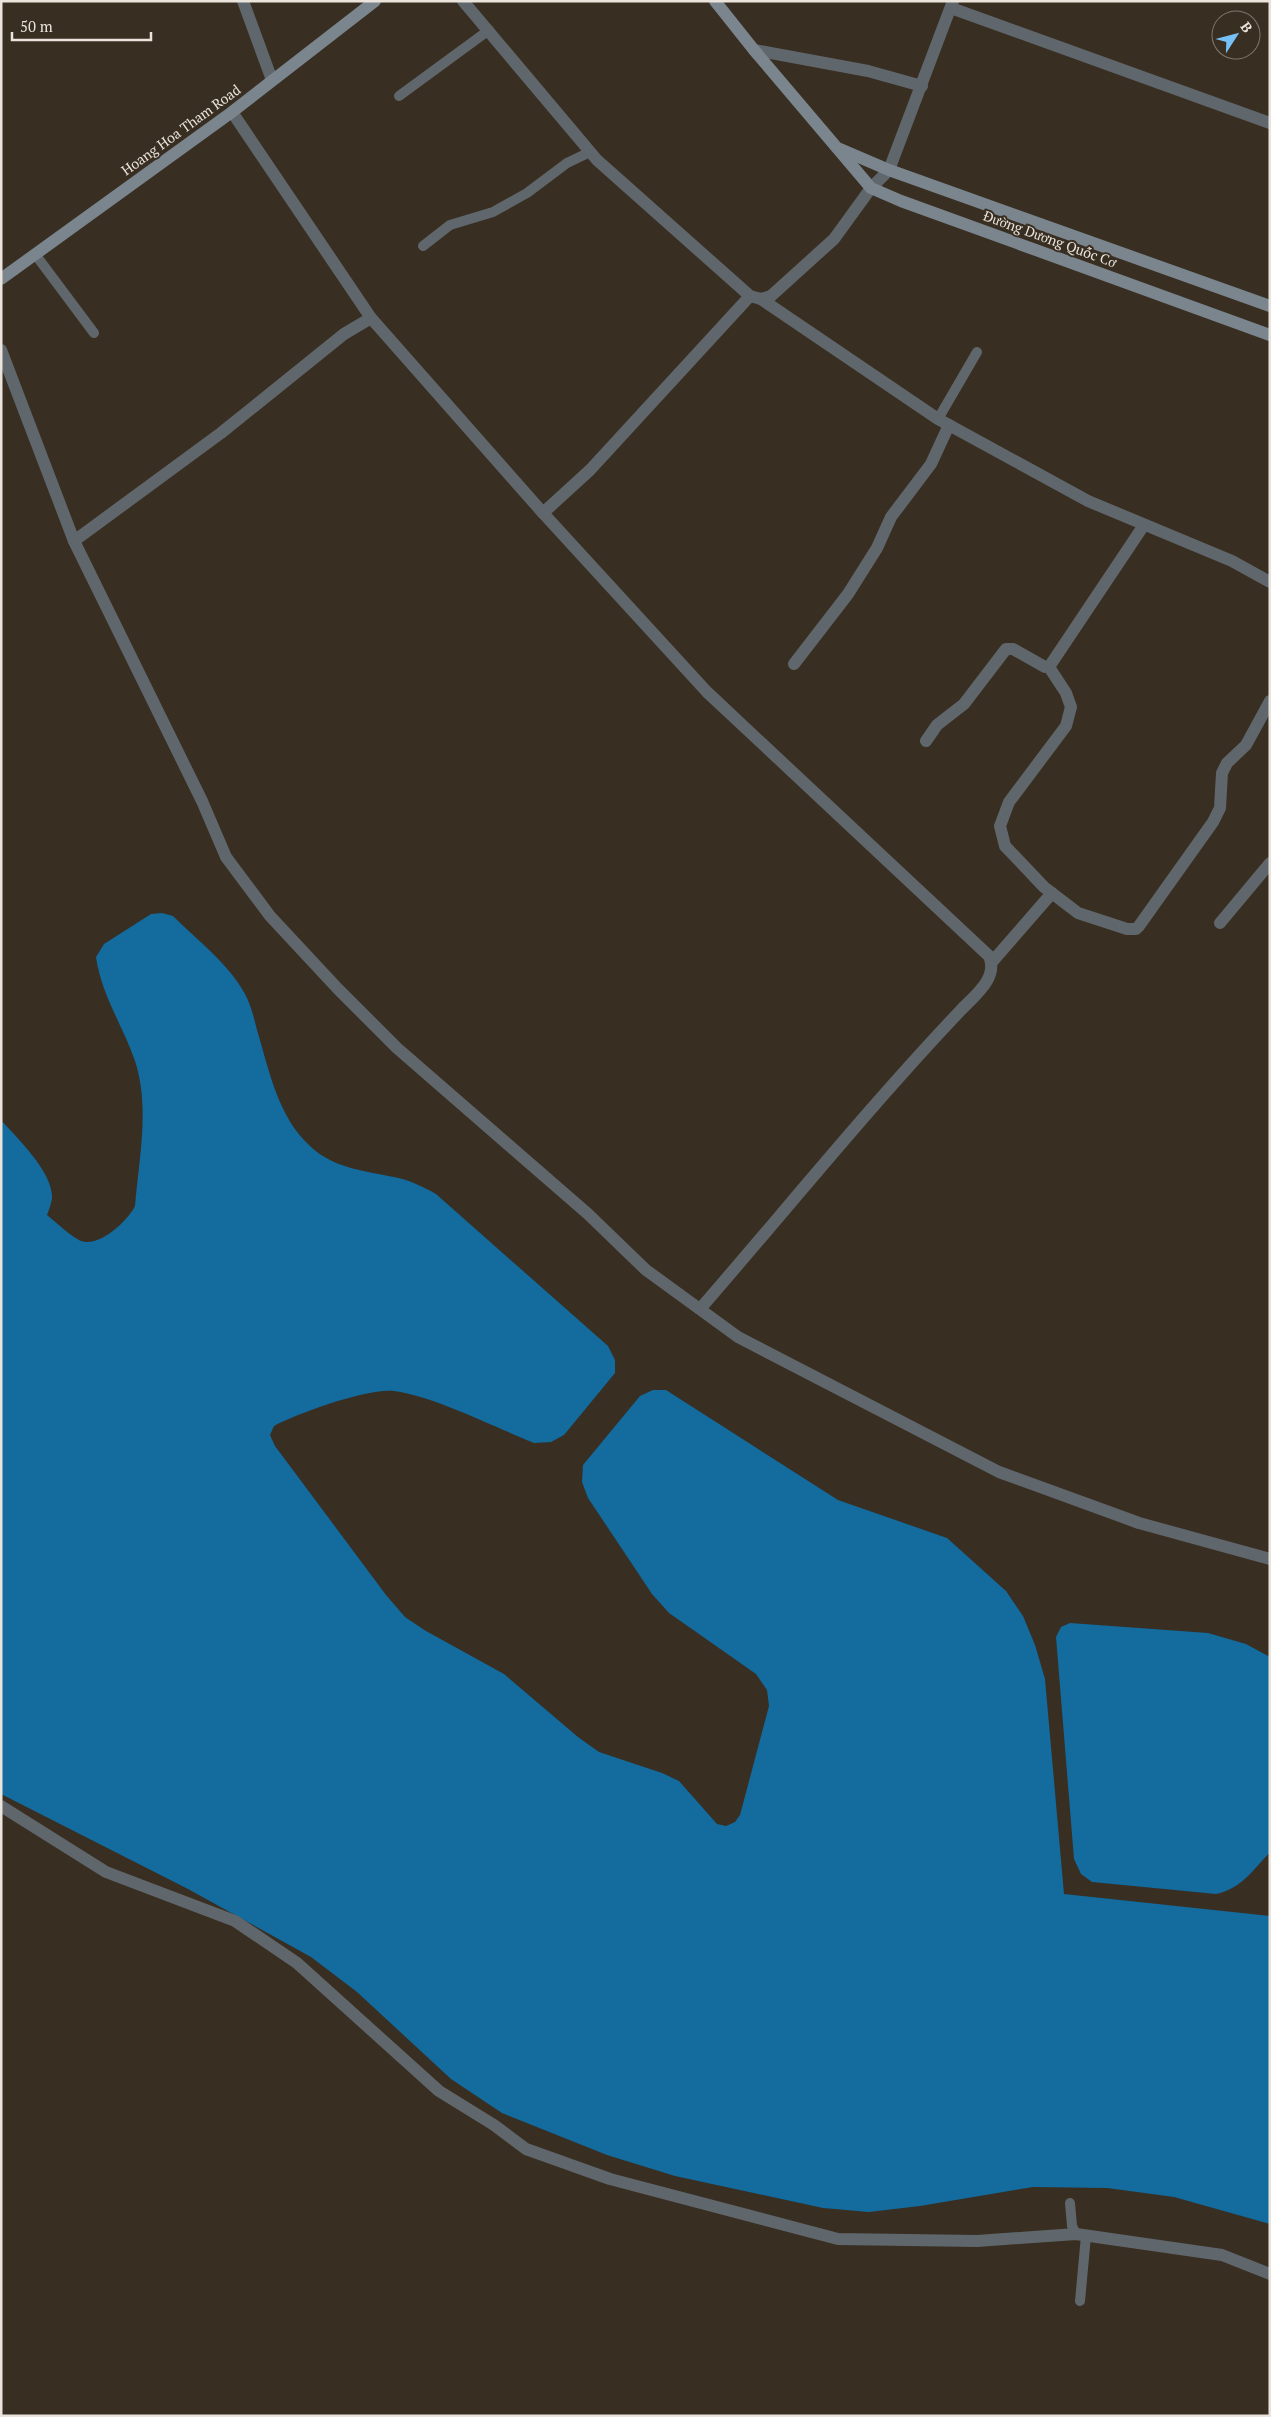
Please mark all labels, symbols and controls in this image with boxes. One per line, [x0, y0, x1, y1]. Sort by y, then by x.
scale bar [12, 10, 151, 42]
north arrow [1211, 10, 1261, 60]
text: 50 m [20, 16, 53, 36]
text: B [1237, 18, 1257, 36]
street label: Hoang Hoa Tham Road [117, 80, 244, 179]
street label: Đường Dương Quốc Cơ [981, 206, 1120, 272]

